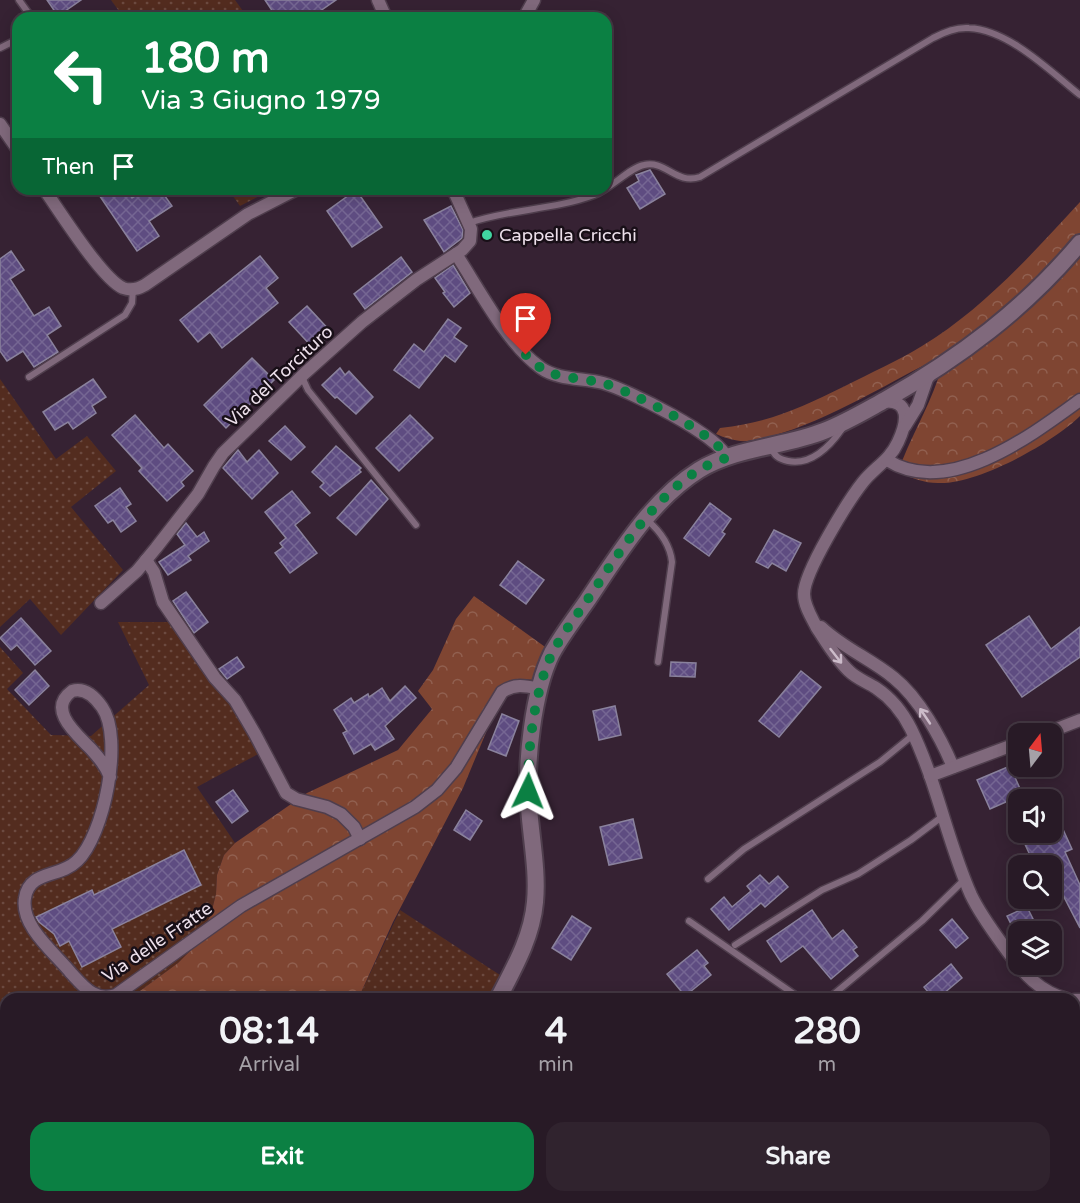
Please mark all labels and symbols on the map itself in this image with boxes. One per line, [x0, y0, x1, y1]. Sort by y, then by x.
place label: Cappella Cricchi [499, 224, 637, 246]
marker: Cappella Cricchi [480, 228, 494, 242]
pin [500, 293, 551, 355]
street label: Via del Torcituro [221, 320, 337, 432]
one-way arrow [830, 648, 843, 664]
one-way arrow [919, 708, 931, 725]
north arrow [1008, 723, 1062, 777]
position arrow [496, 759, 560, 823]
street label: Via delle Fratte [98, 897, 216, 987]

